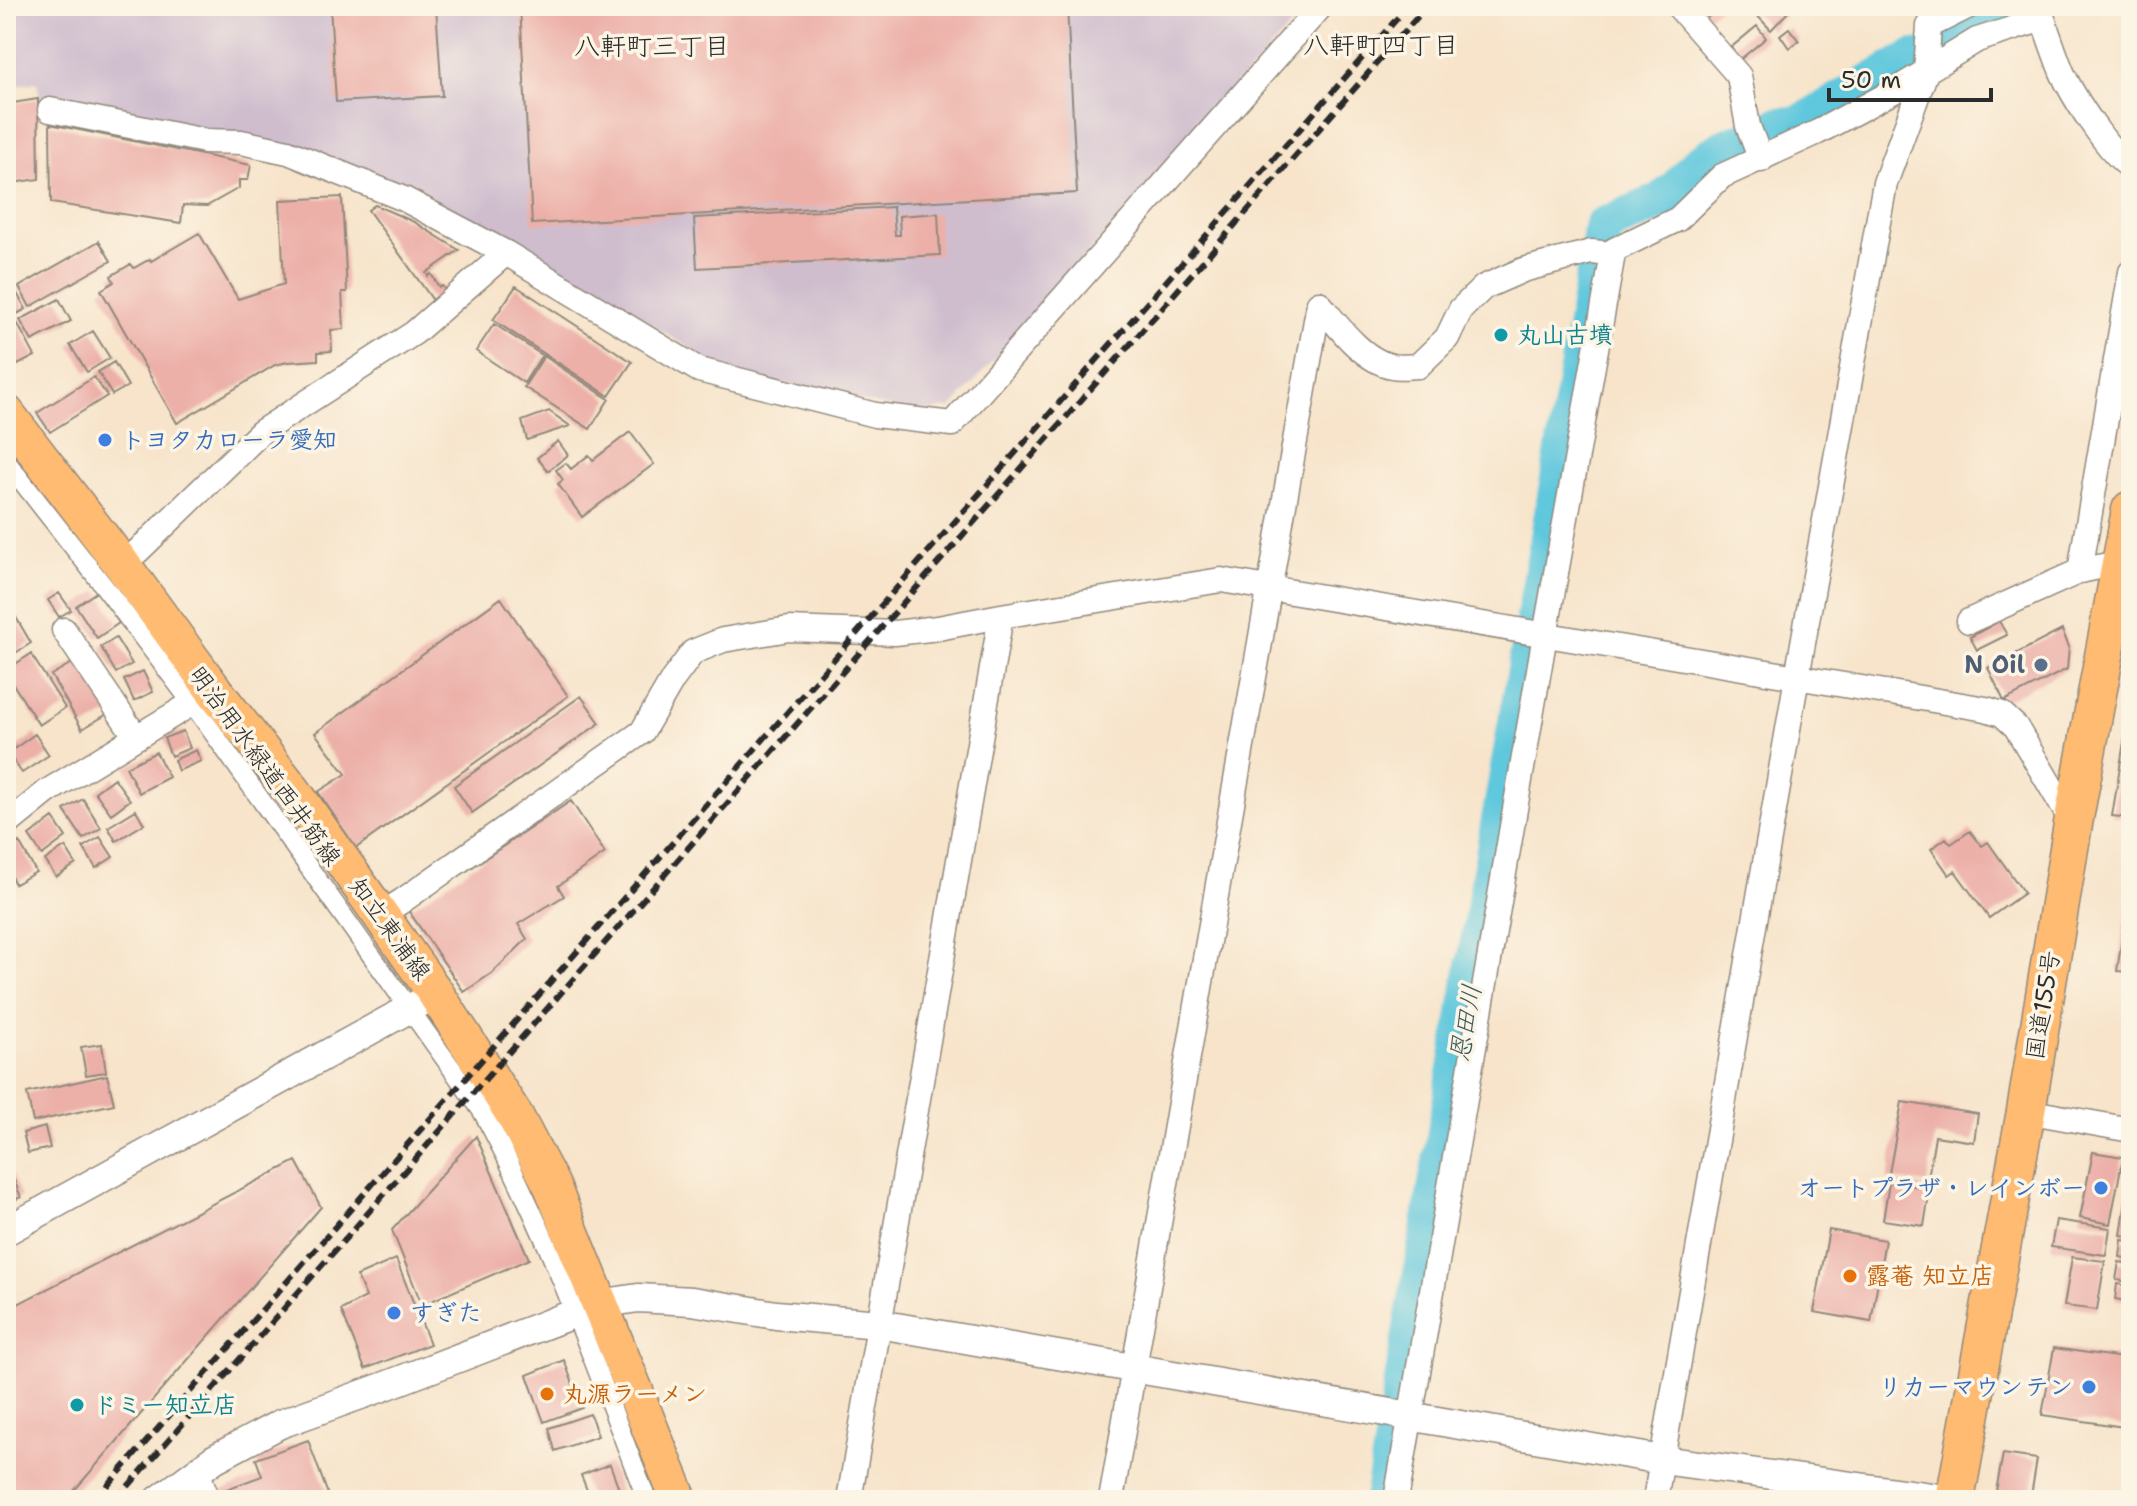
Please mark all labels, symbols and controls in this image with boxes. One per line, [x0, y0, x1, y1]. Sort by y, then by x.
district label: 八軒町四丁目 [1303, 27, 1459, 62]
district label: 八軒町三丁目 [574, 28, 730, 63]
scale bar [1829, 52, 1991, 102]
text: 50 m [1841, 64, 1901, 96]
place label: 丸山古墳 [1517, 319, 1613, 351]
marker: 丸山古墳 [1492, 326, 1510, 344]
place label: トヨタカローラ愛知 [121, 424, 337, 456]
marker: トヨタカローラ愛知 [96, 431, 114, 449]
place label: N Oil [1964, 649, 2025, 681]
marker: N Oil [2032, 656, 2050, 674]
street label: 明治用水緑道西井筋線 [182, 660, 348, 872]
street label: 知立東浦線 [342, 871, 438, 987]
street label: 国道155号 [2019, 948, 2067, 1062]
water label: 恩田川 [1441, 982, 1489, 1064]
place label: オートプラザ・レインボー [1797, 1172, 2085, 1204]
marker: オートプラザ・レインボー [2092, 1179, 2110, 1197]
place label: 露菴 知立店 [1866, 1260, 1994, 1292]
marker: 露菴 知立店 [1841, 1267, 1859, 1285]
place label: すぎた [410, 1297, 482, 1329]
marker: すぎた [385, 1304, 403, 1322]
place label: リカーマウンテン [1878, 1371, 2073, 1403]
place label: 丸源ラーメン [563, 1378, 707, 1410]
marker: リカーマウンテン [2080, 1378, 2098, 1396]
marker: 丸源ラーメン [538, 1385, 556, 1403]
place label: ドミー知立店 [93, 1389, 237, 1421]
marker: ドミー知立店 [68, 1396, 86, 1414]

